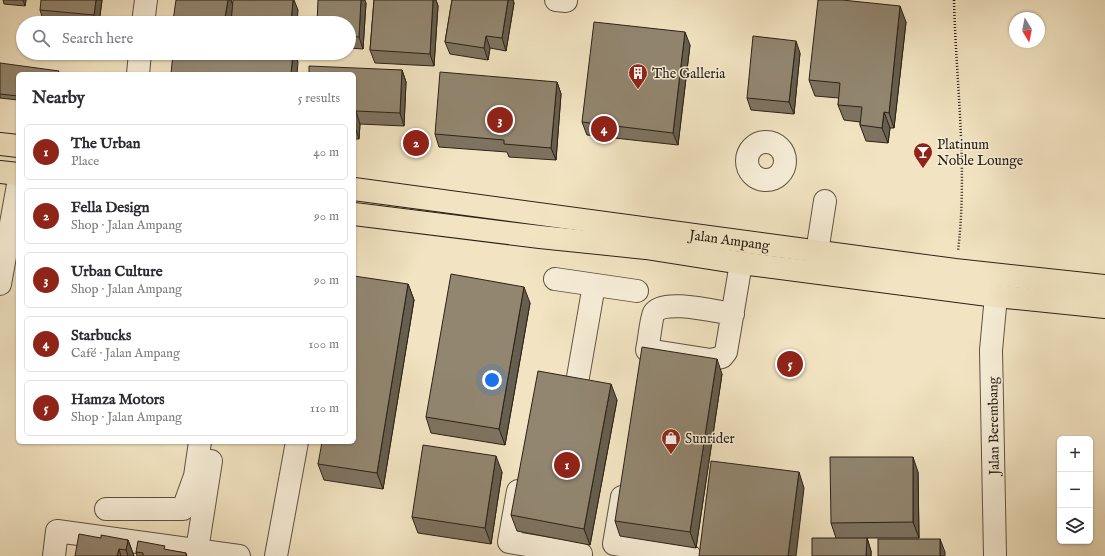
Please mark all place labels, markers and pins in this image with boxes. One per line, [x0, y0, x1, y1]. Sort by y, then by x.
building icon: The Galleria [627, 62, 649, 90]
place label: The Galleria [652, 65, 726, 83]
pin: 3 [487, 105, 513, 135]
pin: 4 [591, 114, 617, 144]
pin: 2 [403, 128, 429, 158]
place label: Platinum Noble Lounge [937, 136, 1024, 170]
bar icon: Platinum Noble Lounge [912, 141, 934, 169]
pin: 5 [777, 349, 803, 379]
shop icon: Sunrider [660, 427, 682, 455]
place label: Sunrider [685, 430, 735, 448]
pin: 1 [554, 450, 580, 480]

